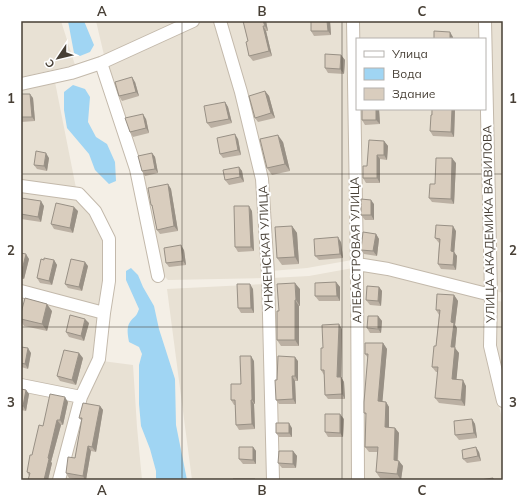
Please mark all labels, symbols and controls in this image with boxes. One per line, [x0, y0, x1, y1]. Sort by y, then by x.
text: A [97, 3, 107, 19]
text: B [258, 3, 267, 19]
text: C [418, 3, 427, 19]
north arrow [38, 38, 78, 78]
legend [356, 38, 486, 110]
text: Улица [391, 46, 428, 61]
text: С [42, 56, 58, 71]
text: Вода [392, 66, 422, 81]
text: Здание [392, 86, 436, 101]
text: 1 [7, 90, 15, 106]
text: 1 [509, 90, 517, 106]
street label: УЛИЦА АКАДЕМИКА ВАВИЛОВА [479, 125, 498, 324]
street label: АЛЕБАСТРОВАЯ УЛИЦА [347, 176, 364, 324]
street label: УНЖЕНСКАЯ УЛИЦА [255, 185, 276, 312]
text: 2 [7, 242, 15, 258]
text: 2 [509, 242, 517, 258]
text: 3 [7, 394, 15, 410]
text: 3 [509, 394, 517, 410]
text: A [97, 482, 107, 498]
text: B [258, 482, 267, 498]
text: C [418, 482, 427, 498]

